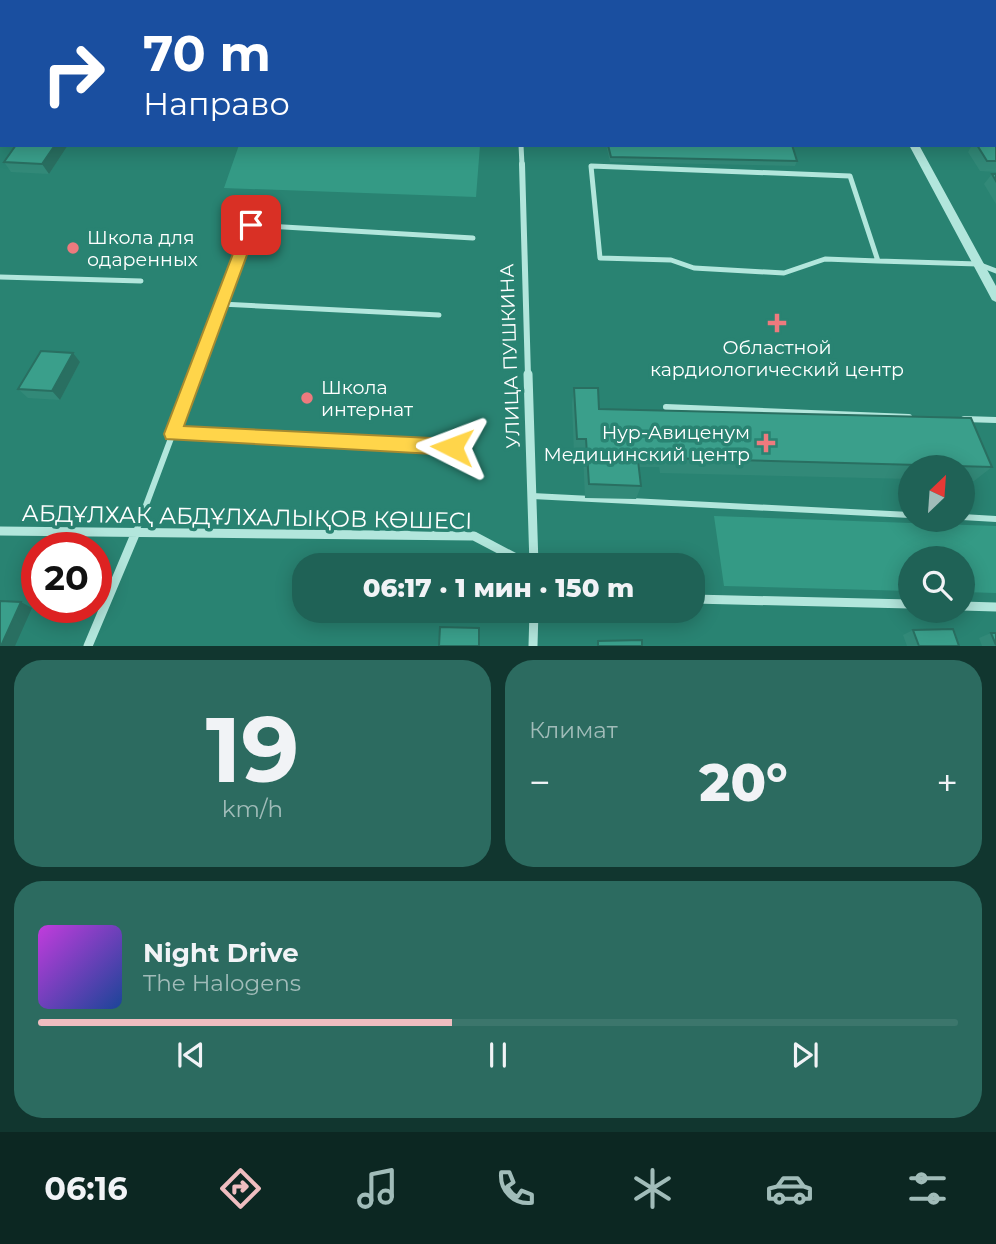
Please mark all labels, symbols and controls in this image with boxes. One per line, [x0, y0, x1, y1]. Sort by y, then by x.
text: 70 m [143, 24, 271, 83]
icon: right [28, 28, 119, 119]
text: Направо [143, 84, 290, 123]
pin [221, 195, 281, 255]
icon: arrive [232, 206, 270, 244]
place label: Школа для одаренных [87, 226, 198, 271]
marker: Школа для одаренных [65, 240, 81, 256]
street label: УЛИЦА ПУШКИНА [495, 263, 525, 449]
marker: Областной кардиологический центр [767, 313, 787, 333]
place label: Областной кардиологический центр [650, 336, 904, 381]
place label: Школа интернат [321, 376, 413, 421]
marker: Школа интернат [299, 390, 315, 406]
position arrow [415, 410, 489, 484]
place label: Нур-Авиценум Медицинский центр [543, 421, 750, 466]
marker: Нур-Авиценум Медицинский центр [756, 433, 776, 453]
north arrow [898, 455, 975, 532]
map controls [898, 455, 975, 623]
street label: АБДҰЛХАҚ АБДҰЛХАЛЫҚОВ КӨШЕСІ [21, 499, 473, 535]
speed limit sign: 20 [21, 532, 112, 623]
button: search [898, 546, 975, 623]
text: 06:17 · 1 мин · 150 m [363, 572, 634, 604]
text: 19 [206, 694, 299, 805]
text: Климат [529, 716, 618, 744]
text: 20° [699, 751, 788, 814]
text: − [529, 759, 551, 806]
text: + [936, 759, 958, 806]
text: km/h [222, 795, 283, 823]
text: Night Drive [143, 937, 299, 969]
text: The Halogens [143, 969, 301, 997]
icon: previous [172, 1036, 210, 1074]
icon: pause [479, 1036, 517, 1074]
icon: next [786, 1036, 824, 1074]
icon: directions [216, 1164, 265, 1213]
icon: music [353, 1164, 402, 1213]
icon: phone [491, 1164, 540, 1213]
icon: climate [628, 1164, 677, 1213]
icon: car [765, 1164, 814, 1213]
icon: filters [903, 1164, 952, 1213]
text: 06:16 [44, 1169, 128, 1208]

